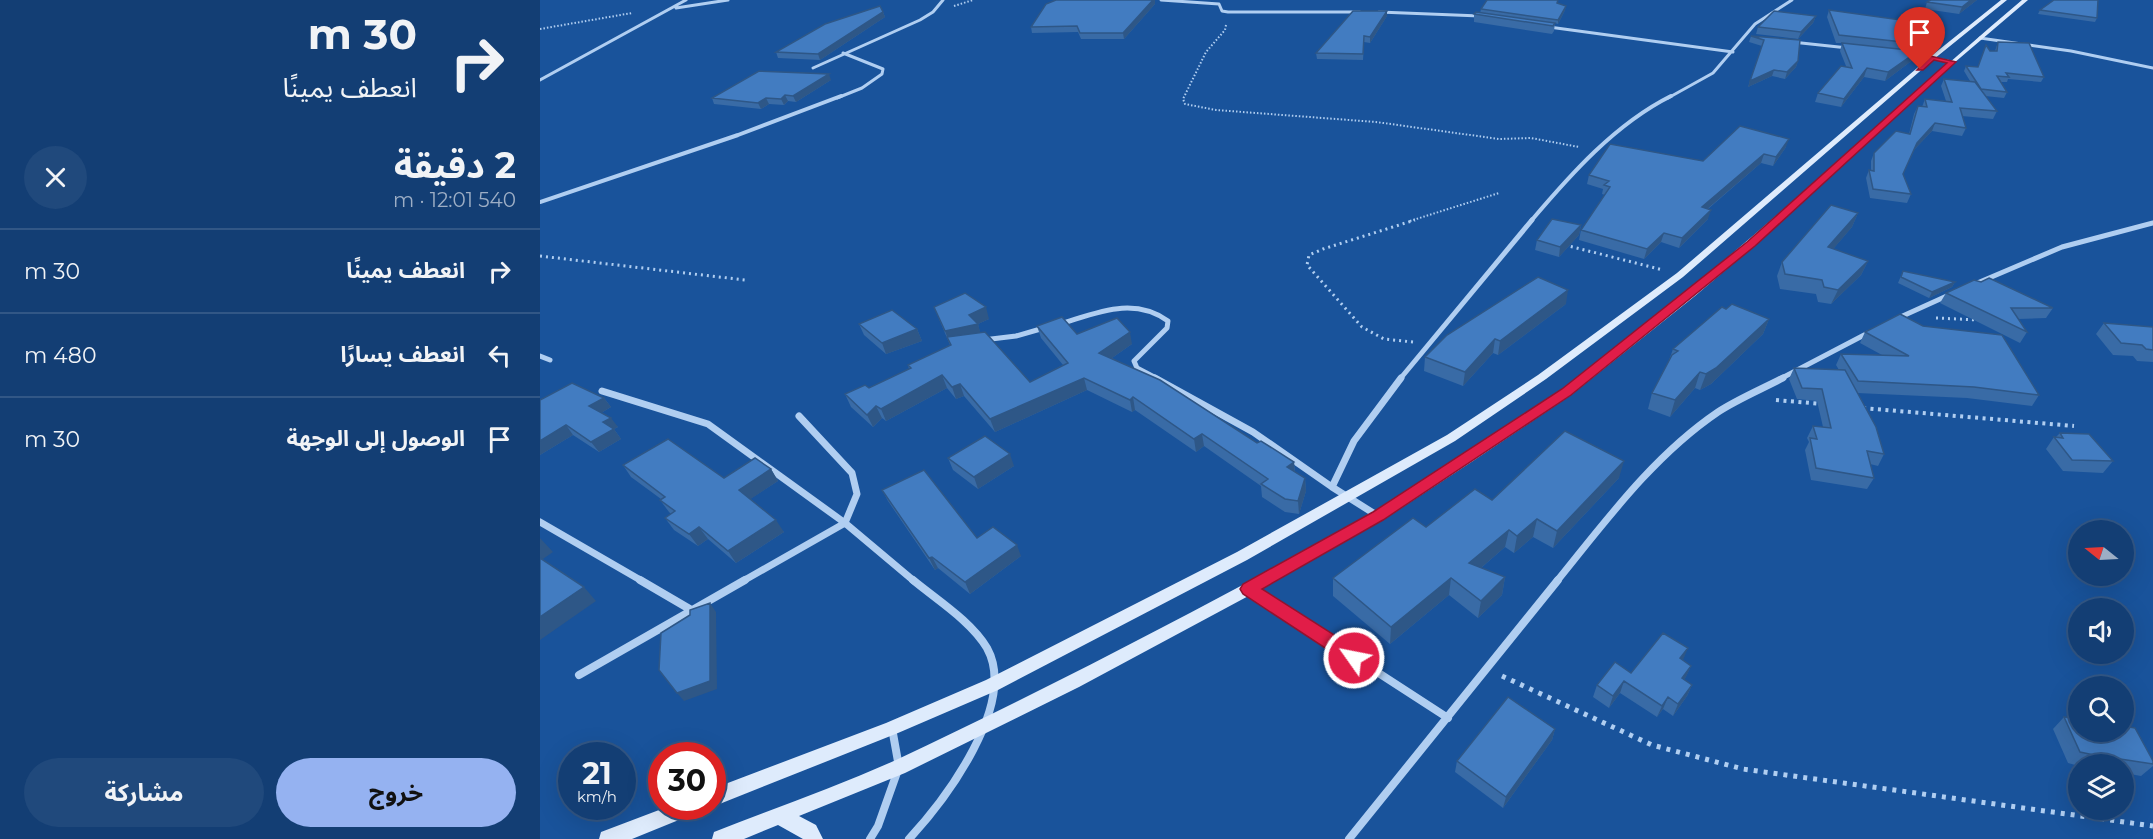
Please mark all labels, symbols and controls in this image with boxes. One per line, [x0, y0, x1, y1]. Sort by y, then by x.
pin [1894, 7, 1945, 69]
text: 30 m [308, 8, 417, 60]
icon: arrive [1903, 16, 1936, 49]
icon: right [438, 24, 516, 102]
text: انعطف يمينًا [282, 71, 417, 104]
text: 2 دقيقة [394, 143, 516, 187]
button: close [24, 146, 87, 209]
text: 540 m · 12:01 [393, 188, 516, 212]
icon: right [483, 255, 516, 288]
text: انعطف يمينًا [346, 257, 465, 284]
text: 30 m [24, 258, 80, 285]
icon: left [483, 339, 516, 372]
text: انعطف يسارًا [341, 341, 465, 368]
text: 480 m [24, 342, 96, 369]
icon: arrive [483, 423, 516, 456]
text: الوصول إلى الوجهة [286, 425, 465, 452]
text: 30 m [24, 426, 80, 453]
north arrow [2068, 520, 2134, 586]
map controls [2068, 520, 2134, 820]
button: sound [2068, 598, 2134, 664]
position arrow [1322, 626, 1386, 690]
button: search [2068, 676, 2134, 742]
speed limit sign: 30 [648, 742, 726, 820]
button: layers [2068, 754, 2134, 820]
text: 21 [582, 755, 612, 792]
button: مشاركة [24, 758, 264, 827]
button: خروج [276, 758, 516, 827]
text: km/h [577, 787, 617, 806]

